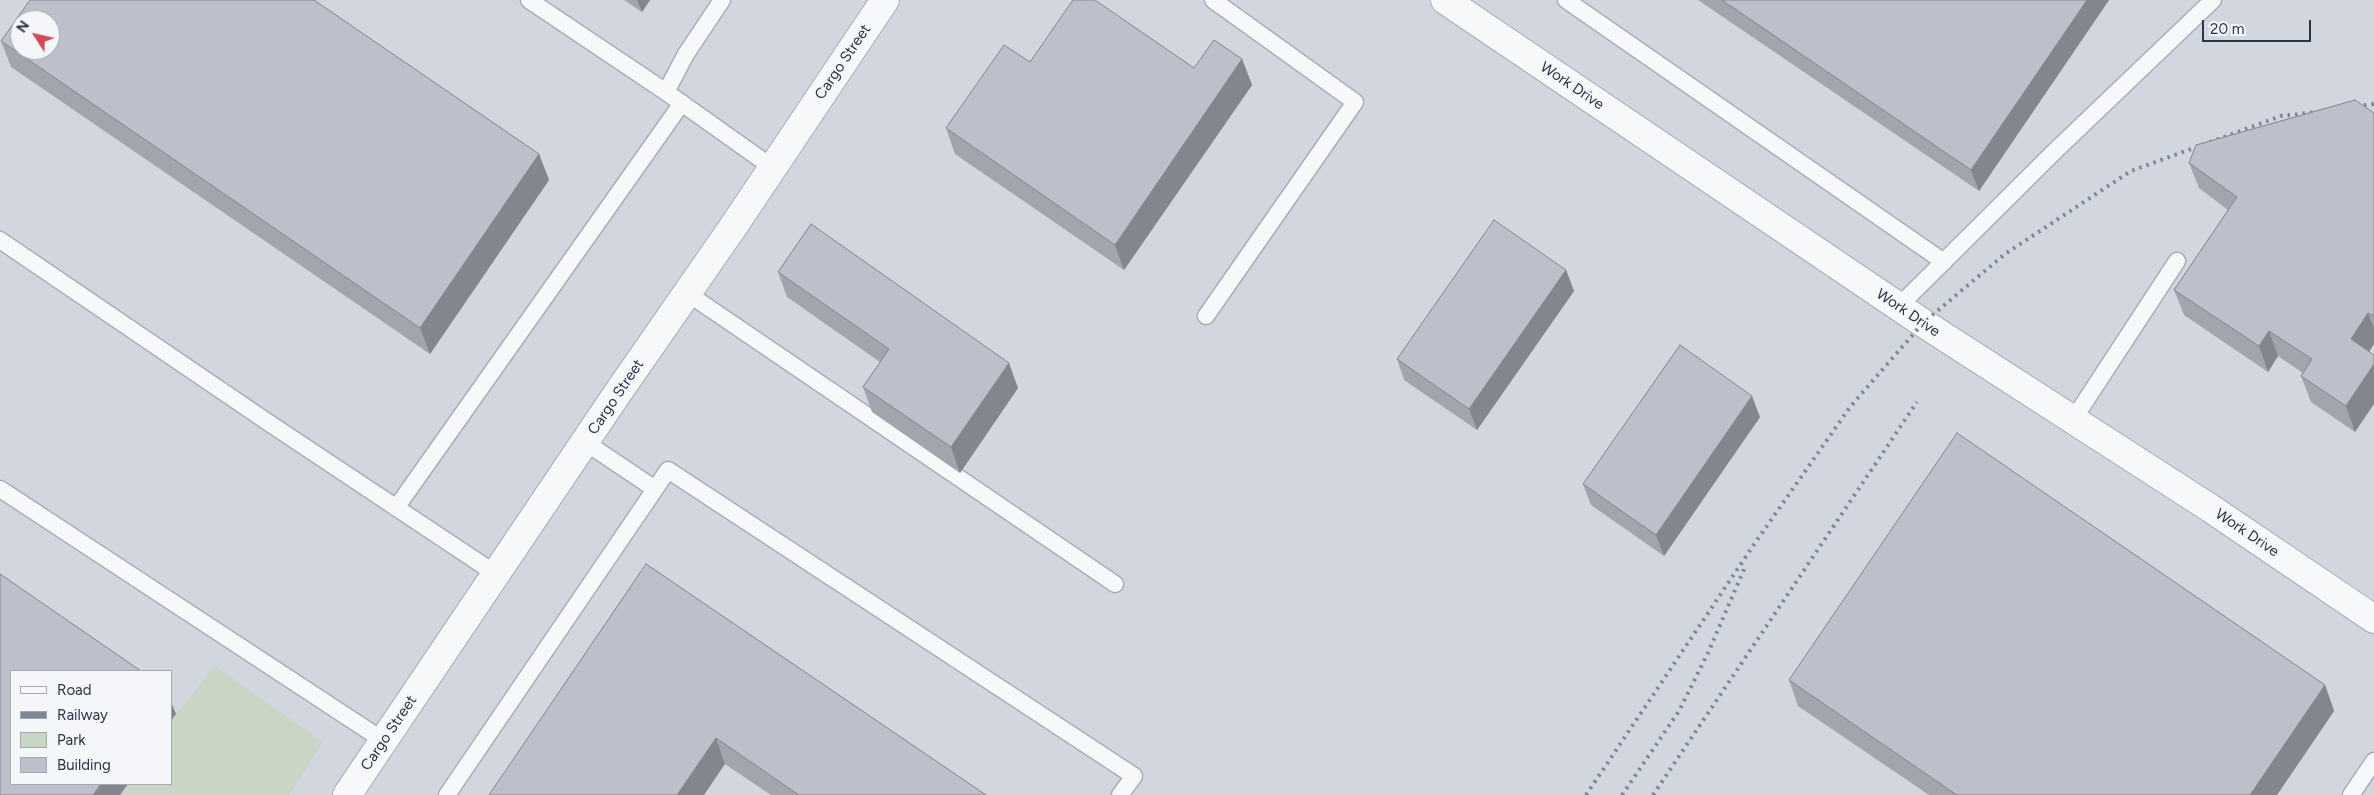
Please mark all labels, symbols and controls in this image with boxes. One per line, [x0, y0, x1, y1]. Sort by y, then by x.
north arrow [10, 10, 60, 60]
scale bar [2204, 10, 2313, 42]
text: N [13, 17, 33, 36]
text: 20 m [2210, 20, 2244, 38]
street label: Cargo Street [811, 21, 875, 103]
street label: Work Drive [1537, 58, 1607, 114]
street label: Work Drive [1873, 285, 1943, 341]
street label: Cargo Street [584, 356, 648, 438]
street label: Work Drive [2212, 505, 2282, 561]
legend [10, 670, 172, 785]
text: Road [57, 681, 92, 699]
street label: Cargo Street [357, 692, 421, 774]
text: Railway [57, 706, 108, 724]
text: Park [57, 731, 86, 749]
text: Building [57, 756, 111, 774]

